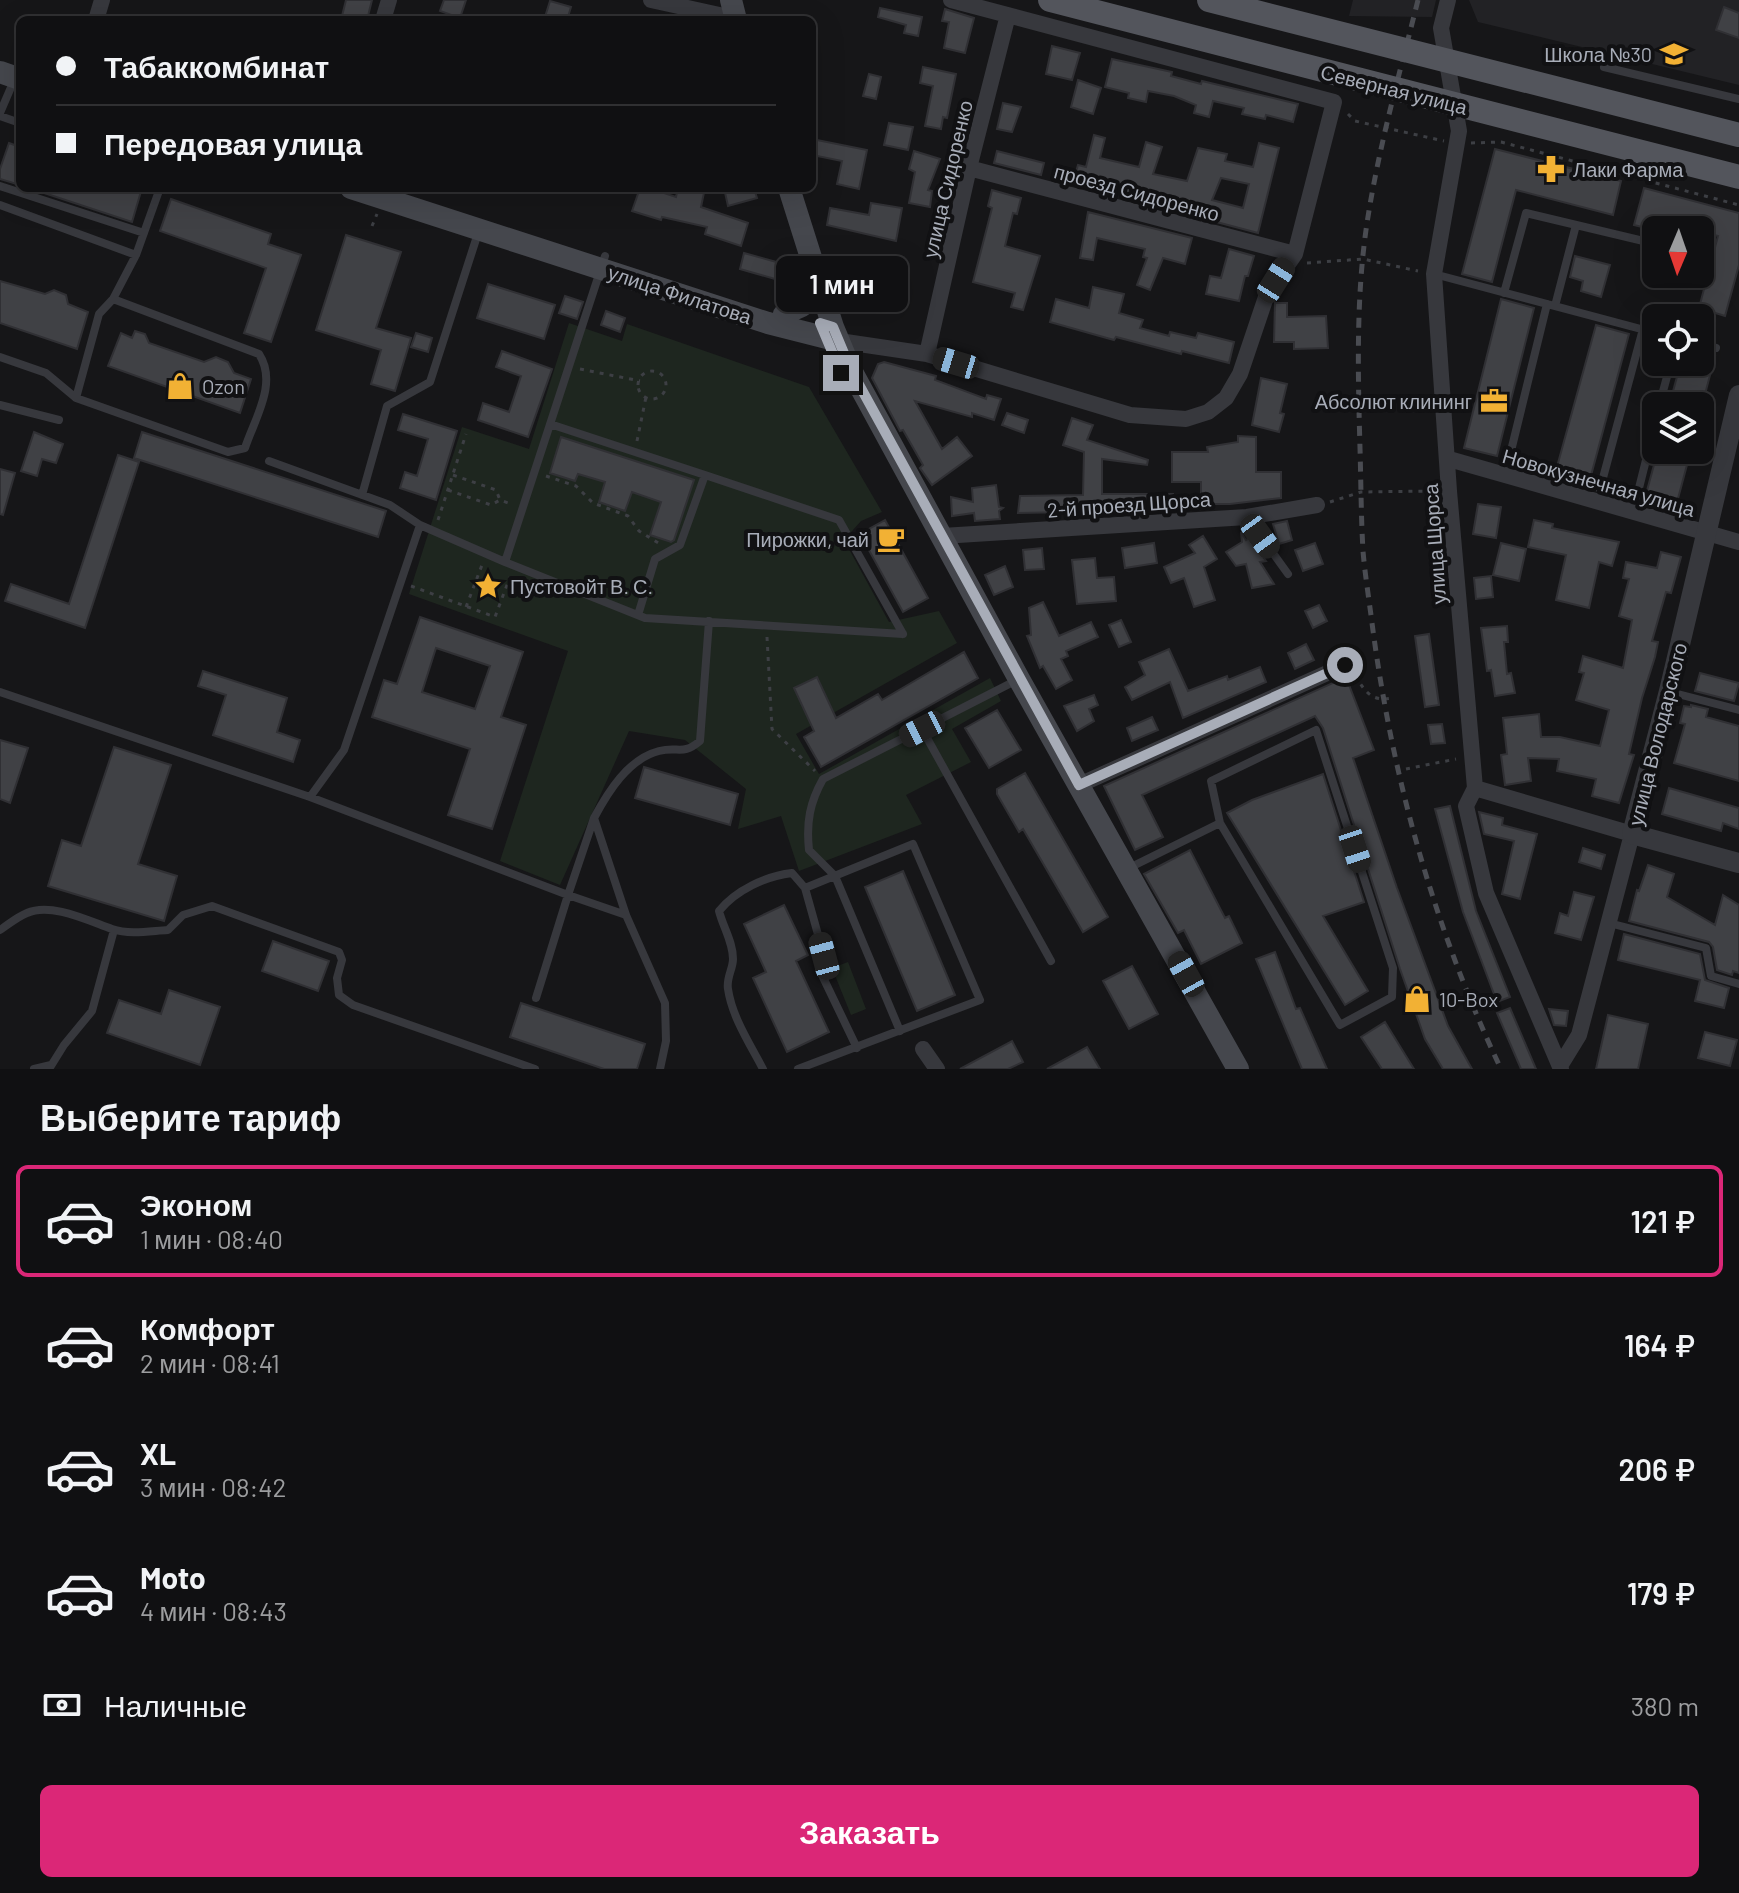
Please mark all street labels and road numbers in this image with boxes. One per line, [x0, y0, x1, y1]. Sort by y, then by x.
street label: Северная улица [1318, 59, 1471, 119]
street label: улица Сидоренко [917, 98, 977, 260]
street label: проезд Сидоренко [1052, 158, 1222, 226]
street label: улица Филатова [605, 260, 756, 329]
street label: Новокузнечная улица [1500, 443, 1699, 521]
street label: улица Щорса [1418, 482, 1450, 605]
street label: 2-й проезд Щорса [1046, 486, 1213, 522]
street label: улица Володарского [1623, 640, 1691, 828]

